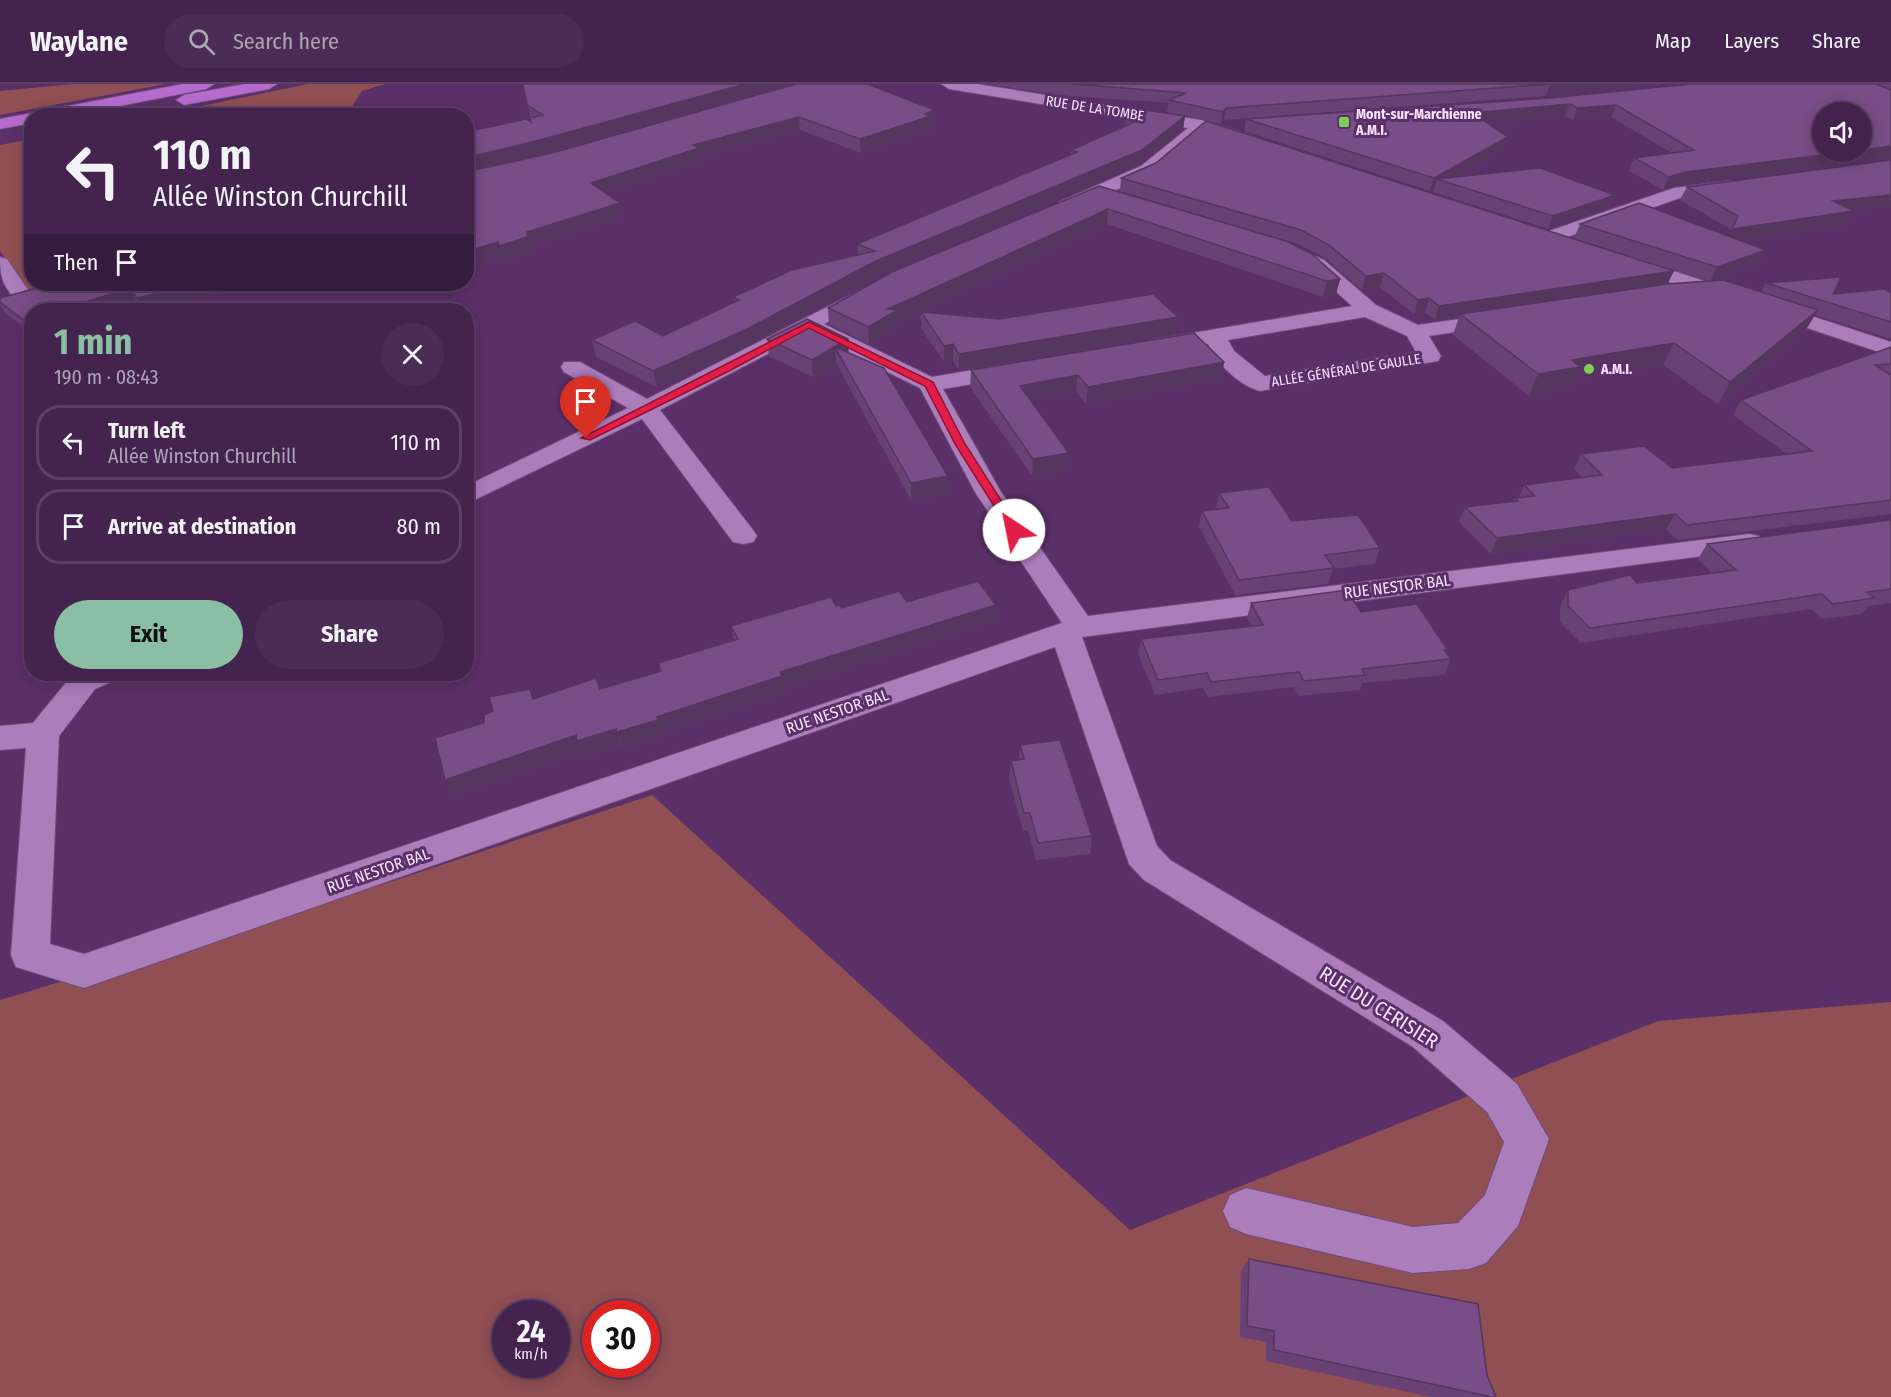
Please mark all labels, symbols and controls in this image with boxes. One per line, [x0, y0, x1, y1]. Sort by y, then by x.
search box [164, 14, 584, 68]
text: Waylane [30, 25, 128, 58]
icon: search [185, 25, 218, 58]
text: Search here [233, 28, 339, 55]
text: Map [1655, 28, 1691, 54]
text: Layers [1724, 28, 1779, 54]
text: Share [1812, 28, 1861, 54]
street label: RUE DE LA TOMBE [1045, 92, 1146, 125]
map controls [1812, 102, 1872, 162]
button: sound [1812, 102, 1872, 162]
place label: Mont-sur-Marchienne A.M.I. [1355, 106, 1482, 139]
marker: Mont-sur-Marchienne A.M.I. [1337, 115, 1351, 129]
text: 110 m [153, 130, 252, 180]
icon: left [54, 132, 132, 210]
text: Allée Winston Churchill [153, 181, 408, 213]
icon: arrive [110, 246, 143, 279]
text: Then [54, 249, 98, 276]
text: 1 min [54, 320, 132, 364]
button: close [381, 323, 444, 386]
street label: ALLÉE GÉNÉRAL DE GAULLE [1270, 349, 1422, 391]
place label: A.M.I. [1600, 361, 1632, 378]
marker: A.M.I. [1582, 362, 1596, 376]
text: 190 m · 08:43 [54, 365, 159, 389]
pin [560, 376, 611, 438]
icon: arrive [569, 385, 602, 418]
text: Turn left [108, 417, 186, 444]
icon: left [57, 426, 90, 459]
text: 110 m [391, 429, 441, 456]
text: Allée Winston Churchill [108, 444, 297, 468]
position arrow [982, 498, 1046, 562]
icon: arrive [57, 510, 90, 543]
text: Arrive at destination [108, 513, 296, 540]
text: 80 m [396, 513, 441, 540]
street label: RUE NESTOR BAL [1343, 571, 1452, 602]
button: Exit [54, 600, 243, 669]
button: Share [255, 600, 444, 669]
street label: RUE NESTOR BAL [783, 685, 891, 738]
street label: RUE NESTOR BAL [324, 844, 432, 897]
street label: RUE DU CERISIER [1315, 961, 1443, 1053]
speed limit sign: 30 [582, 1300, 660, 1378]
text: 24 [517, 1314, 545, 1350]
text: km/h [514, 1345, 548, 1363]

